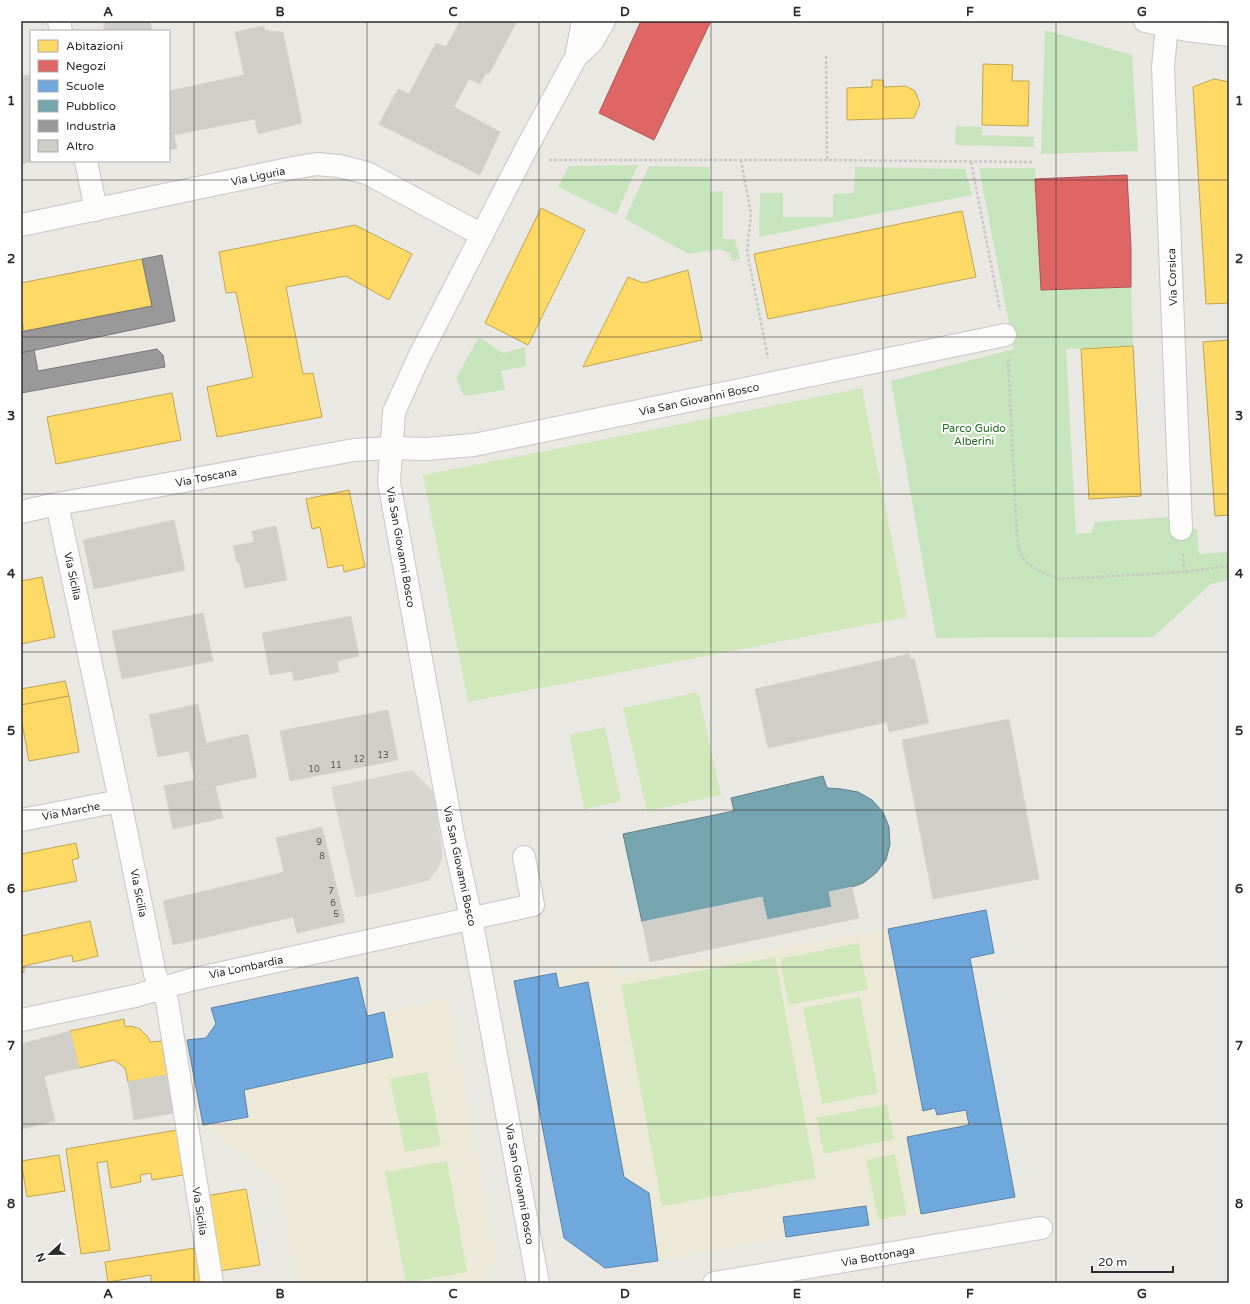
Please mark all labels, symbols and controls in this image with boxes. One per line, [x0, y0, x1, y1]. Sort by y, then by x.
text: A [103, 4, 113, 20]
text: B [275, 4, 285, 20]
text: C [448, 4, 458, 20]
text: D [620, 4, 630, 20]
text: E [793, 4, 801, 20]
text: F [966, 4, 974, 20]
text: G [1137, 4, 1147, 20]
legend [30, 30, 170, 162]
text: Abitazioni [66, 39, 123, 53]
text: Negozi [66, 59, 106, 73]
text: Scuole [66, 79, 104, 93]
text: 1 [7, 93, 15, 109]
text: 1 [1235, 93, 1243, 109]
text: Pubblico [66, 99, 116, 113]
text: Industria [66, 119, 116, 133]
text: Altro [66, 139, 94, 153]
street label: Via Liguria [230, 164, 286, 189]
street label: Via Corsica [1165, 248, 1180, 306]
text: 2 [7, 251, 15, 267]
text: 2 [1235, 251, 1243, 267]
street label: Via San Giovanni Bosco [638, 380, 761, 419]
text: 3 [7, 408, 15, 424]
text: 3 [1235, 408, 1243, 424]
park label: Parco Guido Alberini [942, 422, 1006, 448]
street label: Via Toscana [174, 465, 238, 490]
street label: Via San Giovanni Bosco [383, 486, 418, 609]
street label: Via Sicilia [61, 551, 84, 601]
text: 4 [7, 566, 16, 582]
text: 4 [1235, 566, 1244, 582]
text: 5 [7, 723, 15, 739]
text: 5 [1235, 723, 1243, 739]
house number: 13 [377, 750, 389, 761]
house number: 12 [353, 754, 365, 765]
house number: 11 [330, 760, 342, 771]
house number: 10 [308, 764, 320, 775]
street label: Via Marche [41, 799, 101, 823]
street label: Via San Giovanni Bosco [440, 805, 479, 928]
house number: 9 [316, 837, 322, 848]
house number: 8 [319, 851, 325, 862]
street label: Via Sicilia [127, 868, 150, 918]
text: 6 [7, 881, 15, 897]
text: 6 [1235, 881, 1243, 897]
house number: 7 [328, 886, 334, 897]
house number: 6 [330, 898, 336, 909]
house number: 5 [333, 909, 339, 920]
street label: Via Lombardia [208, 953, 284, 982]
text: 7 [7, 1038, 15, 1054]
text: 7 [1235, 1038, 1243, 1054]
street label: Via San Giovanni Bosco [502, 1123, 537, 1246]
street label: Via Sicilia [189, 1186, 210, 1236]
text: 8 [7, 1196, 15, 1212]
text: 8 [1235, 1196, 1243, 1212]
north arrow [30, 1234, 70, 1274]
street label: Via Bottonaga [840, 1244, 916, 1269]
scale bar [1092, 1248, 1173, 1274]
text: N [34, 1251, 49, 1264]
text: 20 m [1098, 1255, 1127, 1269]
text: A [103, 1286, 113, 1302]
text: B [275, 1286, 285, 1302]
text: C [448, 1286, 458, 1302]
text: D [620, 1286, 630, 1302]
text: E [793, 1286, 801, 1302]
text: F [966, 1286, 974, 1302]
text: G [1137, 1286, 1147, 1302]

